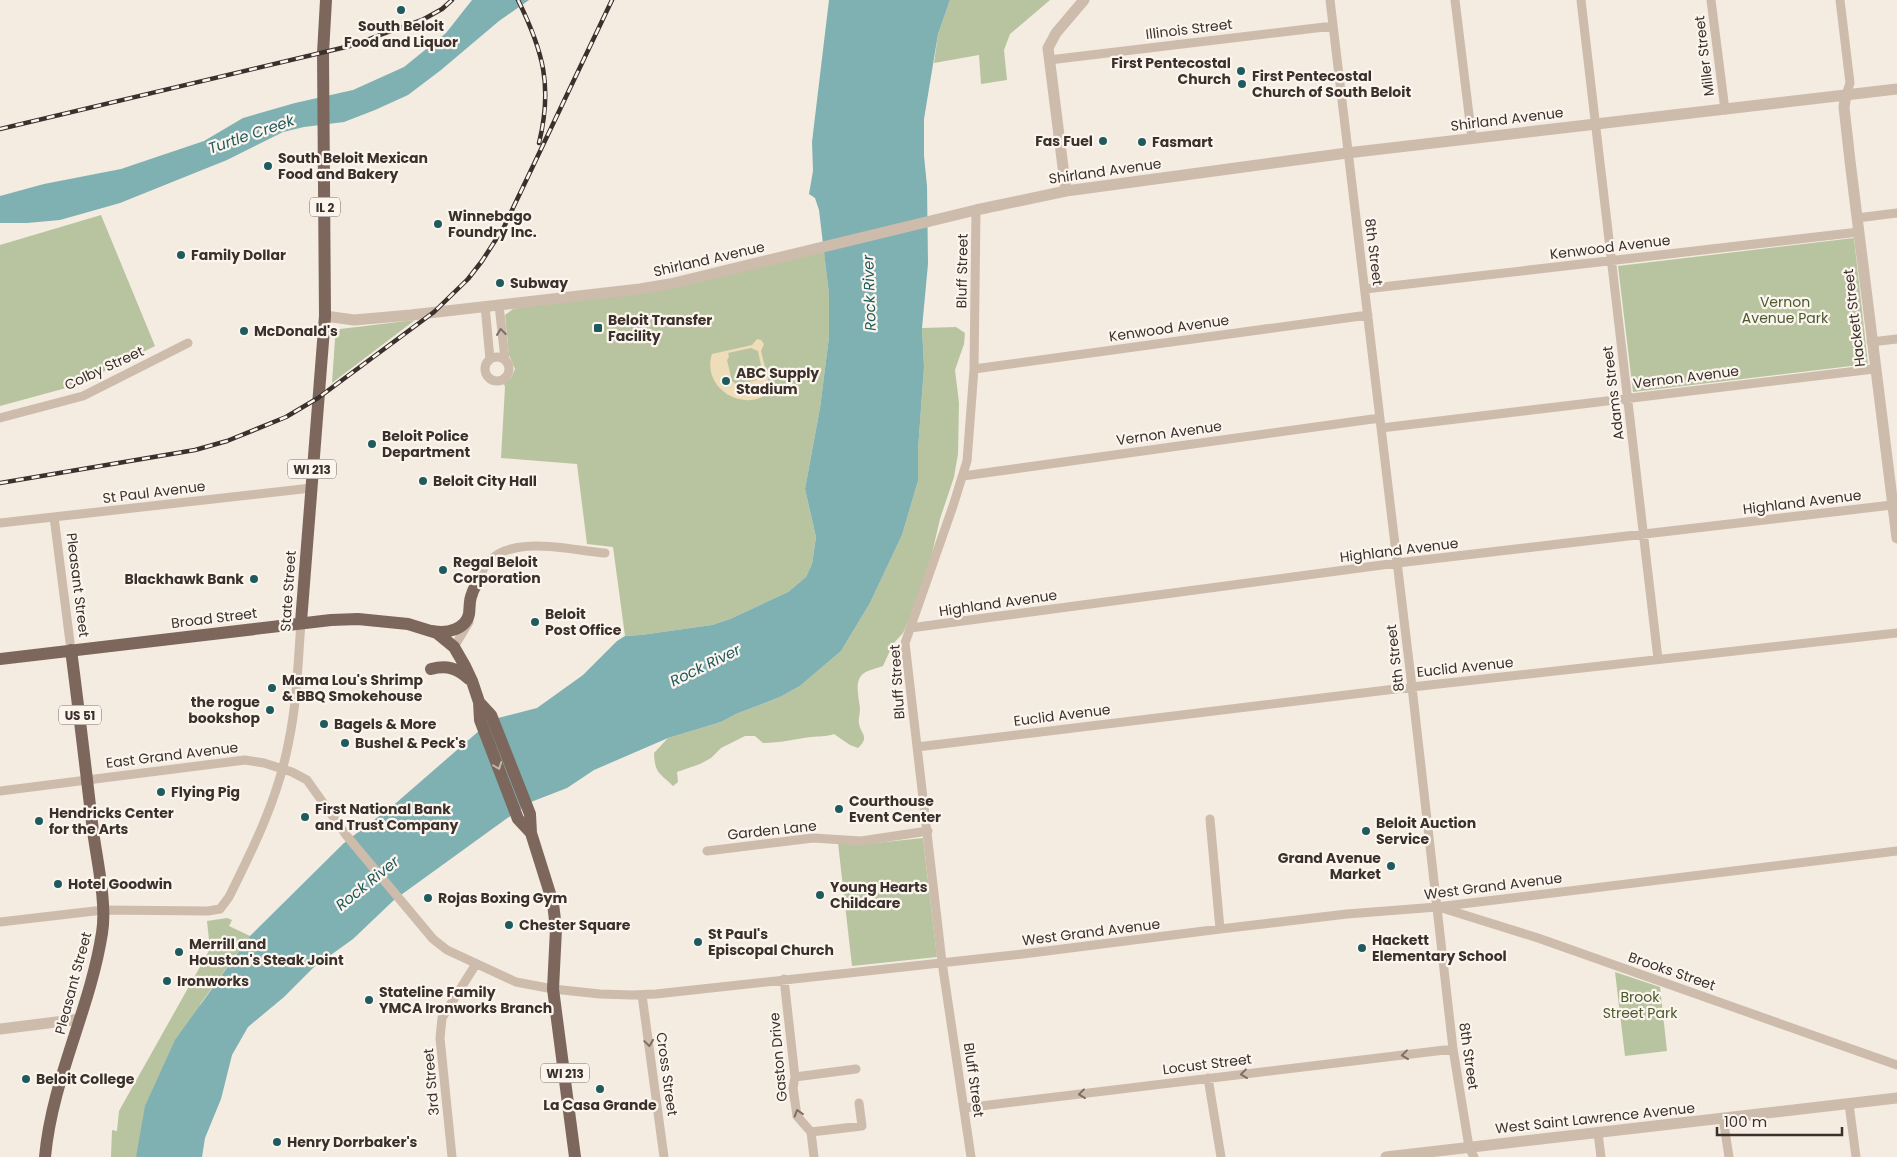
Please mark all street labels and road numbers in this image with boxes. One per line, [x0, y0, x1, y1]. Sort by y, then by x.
street label: Illinois Street [1145, 14, 1233, 44]
street label: Miller Street [1689, 15, 1719, 97]
street label: Shirland Avenue [1449, 102, 1565, 136]
street label: Shirland Avenue [1047, 153, 1163, 189]
road number: IL 2 [310, 198, 340, 216]
street label: 8th Street [1360, 217, 1388, 287]
street label: Kenwood Avenue [1549, 230, 1672, 264]
street label: Bluff Street [951, 233, 973, 309]
street label: Shirland Avenue [651, 236, 767, 282]
street label: Hackett Street [1838, 268, 1870, 368]
street label: Kenwood Avenue [1108, 310, 1231, 346]
street label: Colby Street [61, 341, 147, 395]
street label: Adams Street [1597, 345, 1629, 441]
street label: Vernon Avenue [1632, 361, 1740, 393]
street label: Vernon Avenue [1115, 416, 1223, 450]
road number: WI 213 [288, 459, 336, 478]
street label: St Paul Avenue [101, 476, 207, 508]
street label: Highland Avenue [1742, 485, 1863, 519]
street label: Pleasant Street [62, 532, 94, 638]
street label: Highland Avenue [1339, 533, 1460, 567]
street label: State Street [275, 550, 301, 632]
street label: Highland Avenue [938, 585, 1059, 621]
street label: Broad Street [170, 603, 258, 633]
street label: 8th Street [1381, 623, 1409, 693]
street label: Bluff Street [884, 644, 910, 720]
street label: Euclid Avenue [1416, 652, 1515, 682]
street label: Euclid Avenue [1012, 699, 1112, 731]
road number: US 51 [59, 706, 101, 724]
street label: East Grand Avenue [105, 737, 240, 773]
street label: Garden Lane [726, 815, 818, 845]
street label: West Grand Avenue [1423, 868, 1563, 904]
street label: West Grand Avenue [1021, 914, 1161, 950]
street label: Pleasant Street [50, 930, 96, 1036]
street label: Brooks Street [1626, 947, 1718, 995]
street label: Gaston Drive [764, 1011, 792, 1102]
street label: 8th Street [1454, 1021, 1484, 1091]
street label: Cross Street [651, 1031, 683, 1117]
street label: Bluff Street [959, 1042, 989, 1118]
street label: 3rd Street [418, 1047, 444, 1117]
street label: Locust Street [1161, 1049, 1253, 1079]
road number: WI 213 [541, 1064, 589, 1082]
street label: West Saint Lawrence Avenue [1494, 1098, 1696, 1138]

